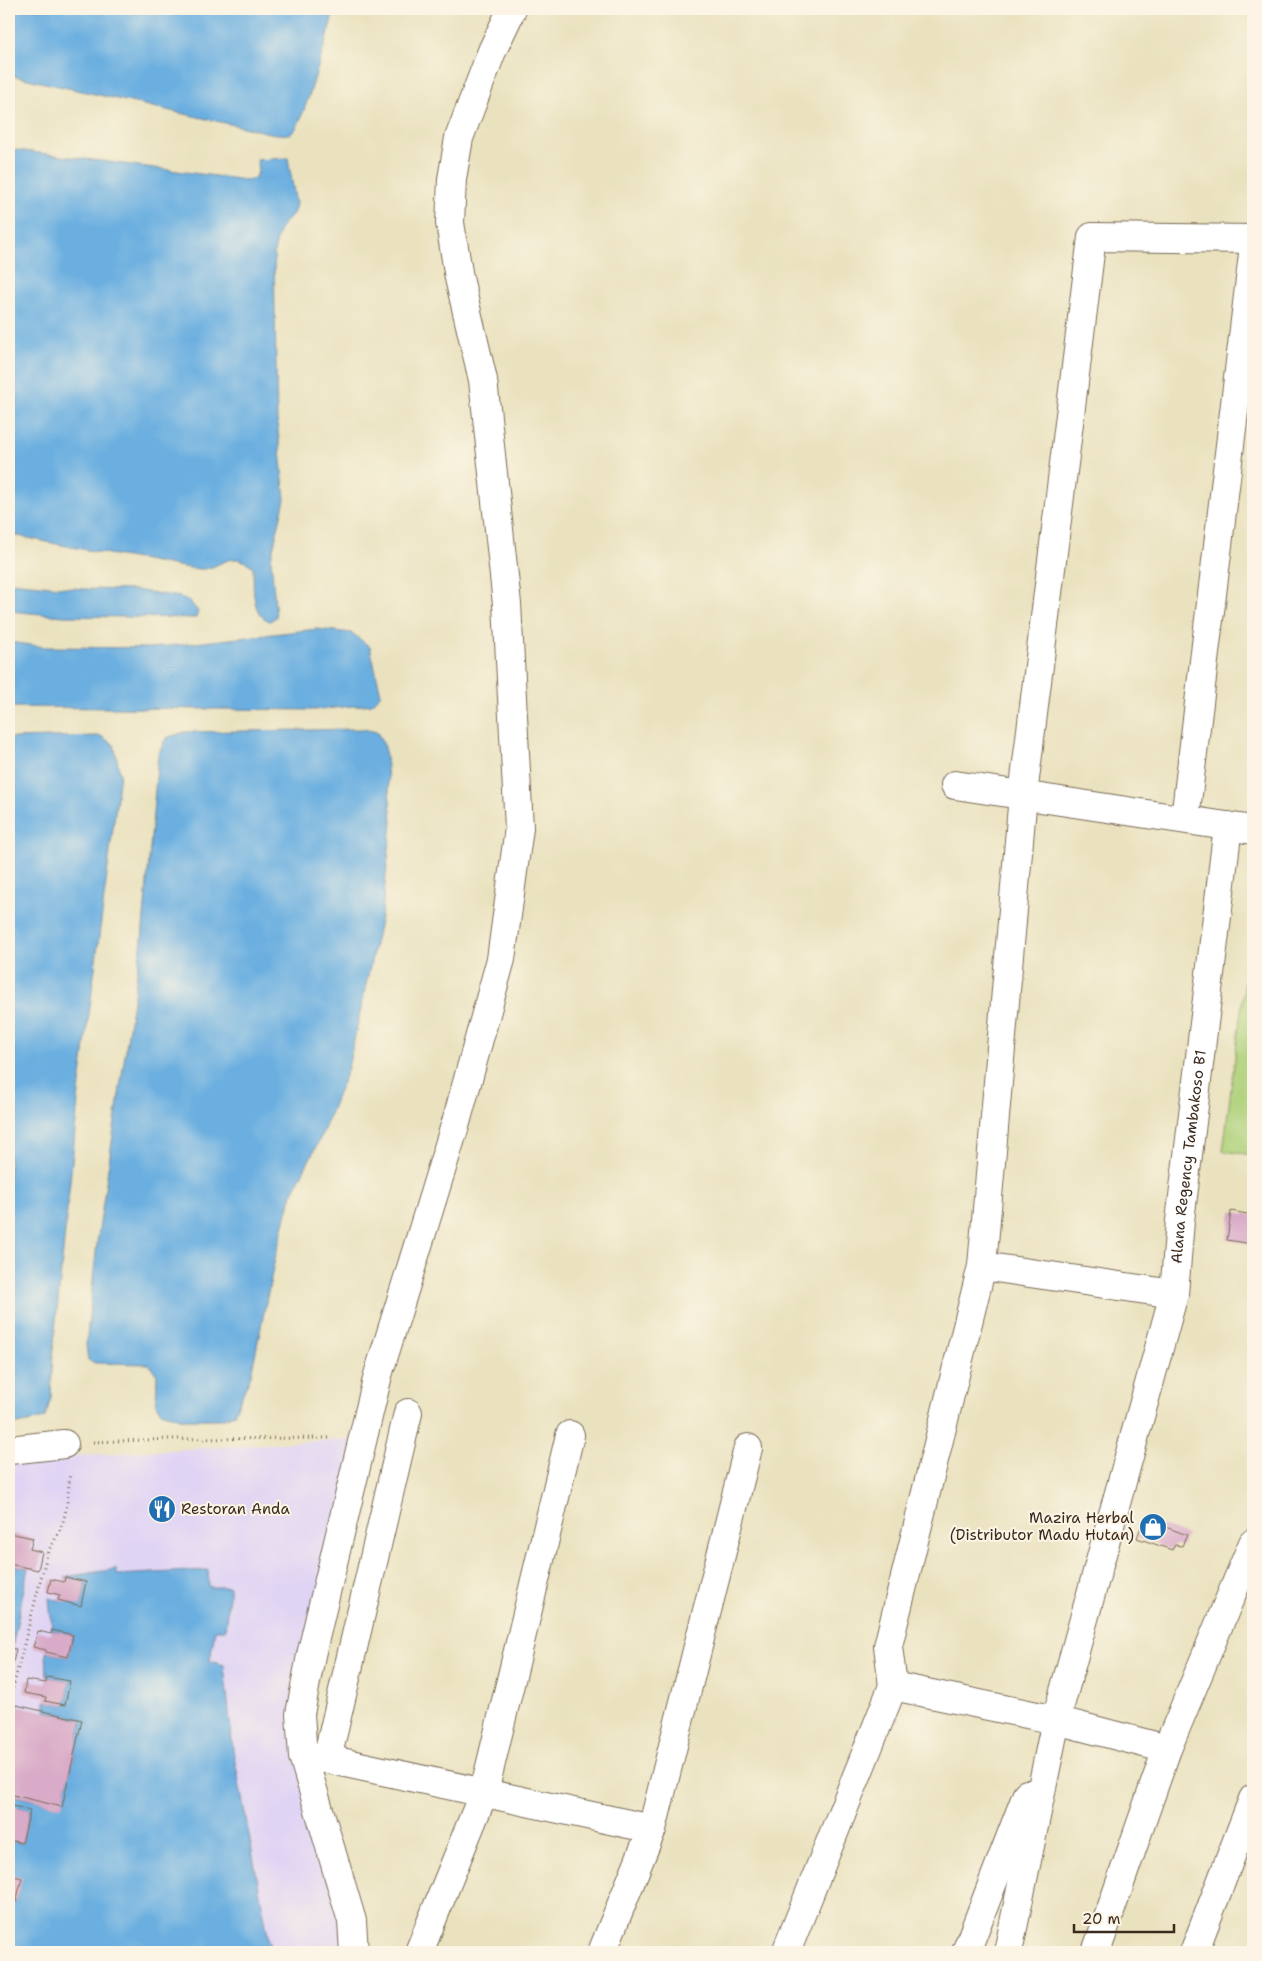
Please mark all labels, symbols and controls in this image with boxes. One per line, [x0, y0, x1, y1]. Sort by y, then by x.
street label: Alana Regency Tambakoso B1 [1167, 1049, 1211, 1265]
restaurant icon: Restoran Anda [147, 1494, 177, 1524]
place label: Restoran Anda [181, 1499, 291, 1519]
place label: Mazira Herbal (Distributor Madu Hutan) [949, 1508, 1134, 1545]
shop icon: Mazira Herbal (Distributor Madu Hutan) [1138, 1512, 1168, 1542]
scale bar [1074, 1901, 1174, 1933]
text: 20 m [1082, 1909, 1121, 1929]

